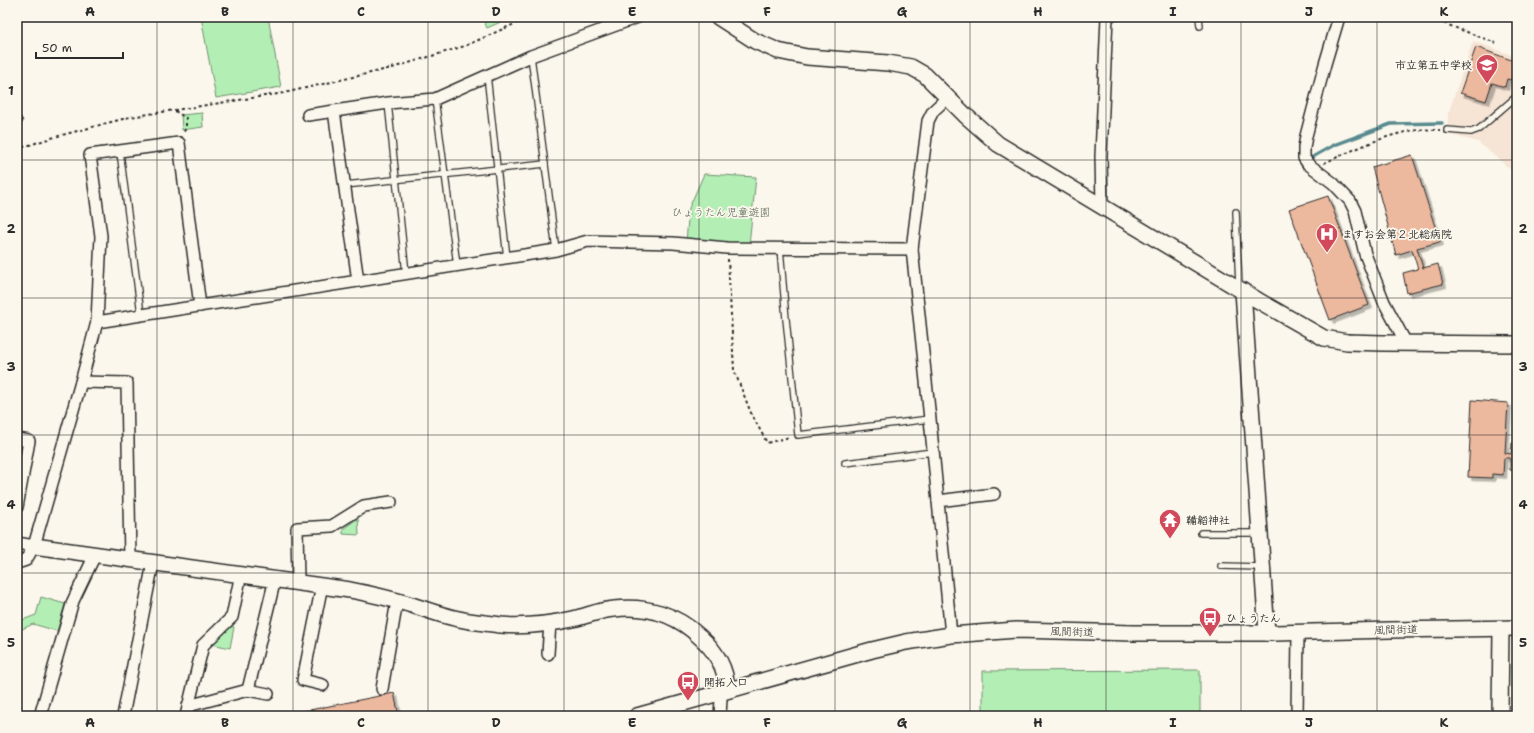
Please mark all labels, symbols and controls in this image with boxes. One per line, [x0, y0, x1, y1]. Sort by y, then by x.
text: A [85, 3, 95, 20]
text: B [221, 3, 229, 20]
text: C [357, 3, 365, 20]
text: D [491, 3, 501, 20]
text: E [628, 3, 637, 20]
text: F [763, 3, 771, 20]
text: G [897, 3, 908, 20]
text: H [1033, 3, 1043, 20]
text: I [1169, 3, 1177, 20]
text: J [1305, 3, 1313, 20]
text: K [1440, 3, 1449, 20]
scale bar [36, 34, 123, 60]
text: 50 m [42, 40, 72, 56]
school or university icon: 市立第五中学校 [1474, 52, 1500, 85]
place label: 市立第五中学校 [1395, 58, 1472, 73]
text: 1 [8, 82, 14, 99]
text: 1 [1520, 82, 1526, 99]
park label: ひょうたん児童遊園 [672, 205, 771, 220]
text: 2 [6, 220, 16, 237]
text: 2 [1518, 220, 1528, 237]
hospital icon: ますお会第２北総病院 [1314, 221, 1340, 254]
place label: ますお会第２北総病院 [1342, 227, 1452, 242]
text: 3 [6, 358, 16, 375]
text: 3 [1518, 358, 1528, 375]
text: 4 [6, 496, 16, 513]
text: 4 [1518, 496, 1528, 513]
temple icon: 鞴韜神社 [1157, 507, 1183, 540]
place label: 鞴韜神社 [1186, 513, 1230, 528]
bus stop icon: ひょうたん [1197, 605, 1223, 638]
place label: ひょうたん [1226, 611, 1281, 626]
street label: 風間街道 [1374, 622, 1418, 638]
street label: 風間街道 [1050, 624, 1094, 640]
text: 5 [7, 634, 15, 651]
text: 5 [1519, 634, 1527, 651]
bus stop icon: 開拓入口 [675, 669, 701, 702]
place label: 開拓入口 [704, 675, 748, 690]
text: A [85, 714, 95, 731]
text: B [221, 714, 229, 731]
text: C [357, 714, 365, 731]
text: D [491, 714, 501, 731]
text: E [628, 714, 637, 731]
text: F [763, 714, 771, 731]
text: G [897, 714, 908, 731]
text: H [1033, 714, 1043, 731]
text: I [1169, 714, 1177, 731]
text: J [1305, 714, 1313, 731]
text: K [1440, 714, 1449, 731]

